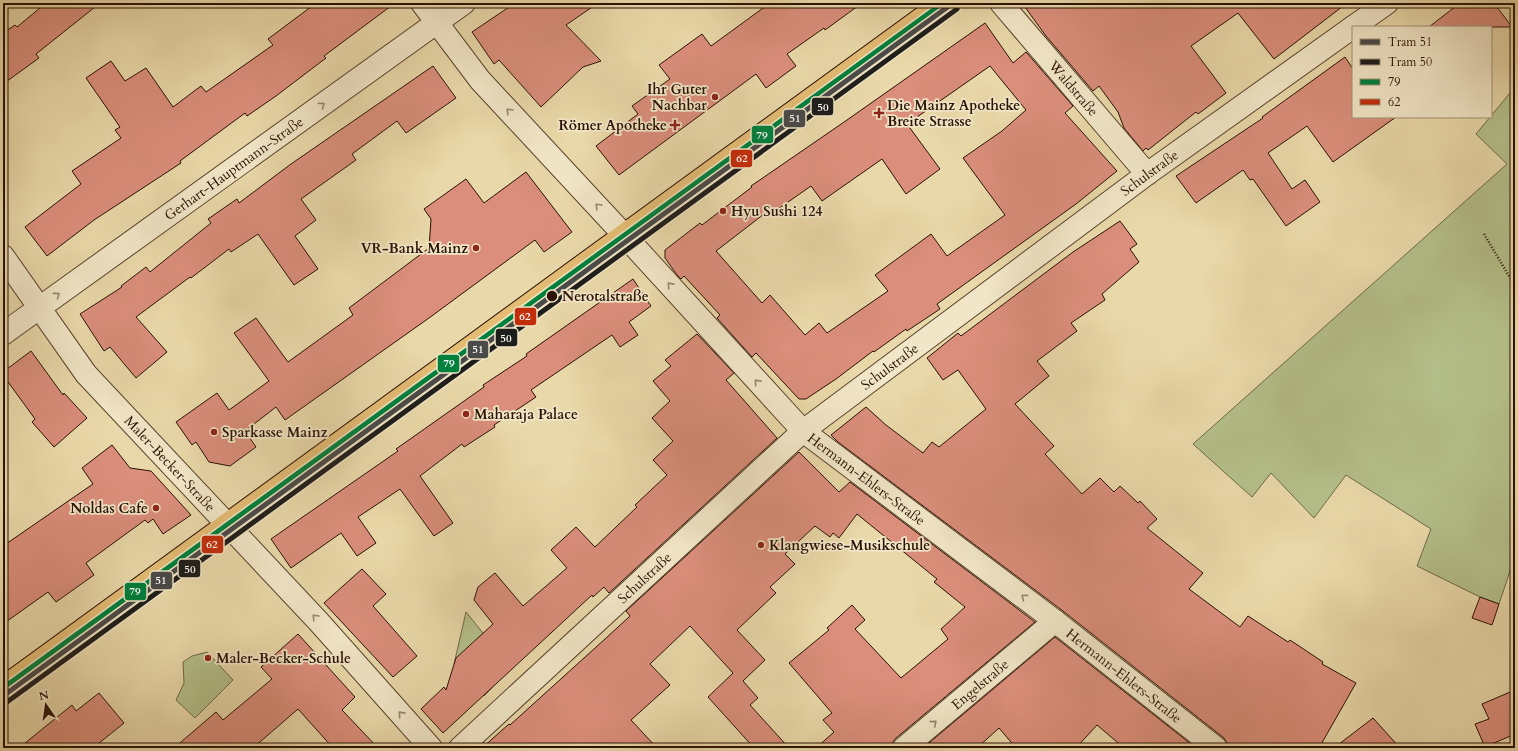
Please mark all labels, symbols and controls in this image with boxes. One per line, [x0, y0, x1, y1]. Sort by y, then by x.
legend [1352, 26, 1492, 118]
text: Tram 51 [1388, 34, 1432, 50]
text: Tram 50 [1388, 54, 1432, 70]
street label: Waldstraße [1044, 56, 1102, 120]
text: 79 [1388, 74, 1400, 90]
place label: Ihr Guter Nachbar [647, 80, 707, 115]
marker: Ihr Guter Nachbar [710, 92, 720, 102]
text: 62 [1388, 94, 1400, 110]
place label: Die Mainz Apotheke Breite Strasse [887, 96, 1020, 131]
line badge: 50 [811, 97, 834, 116]
text: 50 [817, 100, 829, 115]
one-way arrow [318, 103, 325, 110]
one-way arrow [507, 108, 514, 116]
marker: Die Mainz Apotheke Breite Strasse [874, 108, 884, 118]
line badge: 51 [783, 109, 806, 128]
text: 51 [789, 111, 801, 126]
street label: Gerhart-Hauptmann-Straße [161, 112, 307, 225]
place label: Römer Apotheke [558, 116, 667, 135]
marker: Römer Apotheke [670, 120, 680, 130]
line badge: 79 [751, 125, 774, 144]
text: 79 [756, 128, 768, 143]
street label: Schulstraße [1117, 146, 1182, 201]
line badge: 62 [730, 149, 753, 168]
text: 62 [736, 151, 748, 166]
place label: Hyu Sushi 124 [731, 202, 823, 221]
one-way arrow [595, 203, 602, 211]
marker: Hyu Sushi 124 [718, 206, 728, 216]
place label: VR-Bank Mainz [361, 239, 468, 258]
marker: VR-Bank Mainz [471, 243, 481, 253]
one-way arrow [668, 283, 675, 290]
place label: Nerotalstraße [562, 287, 649, 306]
marker: Nerotalstraße [545, 289, 559, 303]
one-way arrow [53, 293, 60, 300]
line badge: 62 [514, 307, 537, 326]
text: 62 [519, 309, 531, 324]
line badge: 50 [495, 328, 518, 347]
text: 50 [500, 331, 512, 346]
street label: Schulstraße [857, 339, 922, 395]
line badge: 51 [467, 340, 489, 359]
text: 51 [472, 342, 484, 357]
line badge: 79 [437, 354, 460, 373]
text: 79 [443, 356, 455, 371]
one-way arrow [755, 379, 762, 386]
place label: Maharaja Palace [474, 405, 578, 424]
marker: Maharaja Palace [461, 409, 471, 419]
street label: Maler-Becker-Straße [120, 412, 219, 516]
place label: Sparkasse Mainz [222, 423, 328, 442]
marker: Sparkasse Mainz [209, 427, 219, 437]
street label: Hermann-Ehlers-Straße [803, 429, 929, 530]
place label: Noldas Cafe [70, 499, 148, 518]
marker: Noldas Cafe [151, 503, 161, 513]
line badge: 62 [201, 535, 224, 554]
place label: Klangwiese-Musikschule [769, 536, 930, 555]
text: 62 [206, 537, 218, 552]
marker: Klangwiese-Musikschule [756, 540, 766, 550]
street label: Schulstraße [613, 548, 676, 608]
line badge: 50 [178, 559, 201, 578]
text: 50 [184, 562, 196, 577]
line badge: 51 [150, 571, 173, 590]
text: 51 [155, 573, 167, 588]
line badge: 79 [124, 582, 147, 601]
text: 79 [129, 584, 141, 599]
one-way arrow [1021, 595, 1028, 602]
one-way arrow [312, 614, 319, 622]
street label: Hermann-Ehlers-Straße [1062, 624, 1186, 728]
place label: Maler-Becker-Schule [216, 649, 351, 668]
marker: Maler-Becker-Schule [203, 653, 213, 663]
street label: Engelstraße [947, 655, 1013, 714]
north arrow [26, 685, 66, 725]
text: N [38, 687, 51, 704]
one-way arrow [398, 711, 405, 719]
one-way arrow [929, 720, 937, 727]

